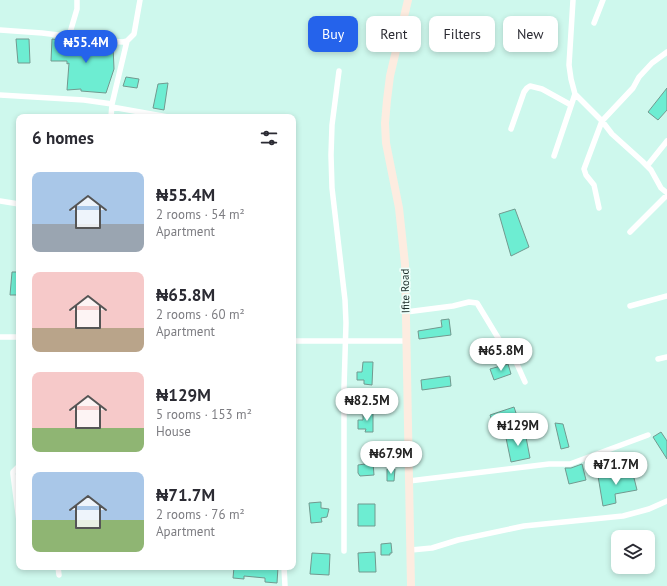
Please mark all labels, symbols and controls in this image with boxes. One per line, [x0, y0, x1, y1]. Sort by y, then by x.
chip: Buy [308, 16, 358, 52]
chip: Rent [366, 16, 421, 52]
chip: Filters [429, 16, 495, 52]
chip: New [503, 16, 558, 52]
pin: ₦55.4M [53, 30, 119, 64]
text: ₦55.4M [63, 34, 109, 51]
text: 6 homes [32, 127, 94, 149]
icon: filters [258, 127, 280, 149]
text: ₦55.4M [156, 184, 215, 206]
icon: home [64, 188, 112, 236]
text: 2 rooms · 54 m² [156, 206, 245, 223]
text: Apartment [156, 223, 215, 240]
street label: Ifite Road [398, 269, 412, 313]
text: ₦65.8M [156, 284, 215, 306]
icon: home [64, 288, 112, 336]
text: 2 rooms · 60 m² [156, 306, 245, 323]
text: Apartment [156, 323, 215, 340]
pin: ₦65.8M [468, 338, 534, 372]
text: ₦65.8M [478, 342, 524, 359]
text: ₦129M [156, 384, 211, 406]
icon: home [64, 388, 112, 436]
pin: ₦82.5M [334, 388, 400, 422]
text: ₦82.5M [344, 392, 390, 409]
text: 5 rooms · 153 m² [156, 406, 252, 423]
pin: ₦129M [490, 413, 546, 447]
text: ₦129M [497, 417, 539, 434]
text: House [156, 423, 191, 440]
pin: ₦67.9M [358, 441, 424, 475]
text: ₦67.9M [369, 445, 413, 462]
pin: ₦71.7M [583, 452, 649, 486]
text: ₦71.7M [593, 456, 639, 473]
text: ₦71.7M [156, 484, 215, 506]
icon: home [64, 488, 112, 536]
text: 2 rooms · 76 m² [156, 506, 245, 523]
text: Apartment [156, 523, 215, 540]
map controls [611, 530, 655, 574]
button: layers [611, 530, 655, 574]

